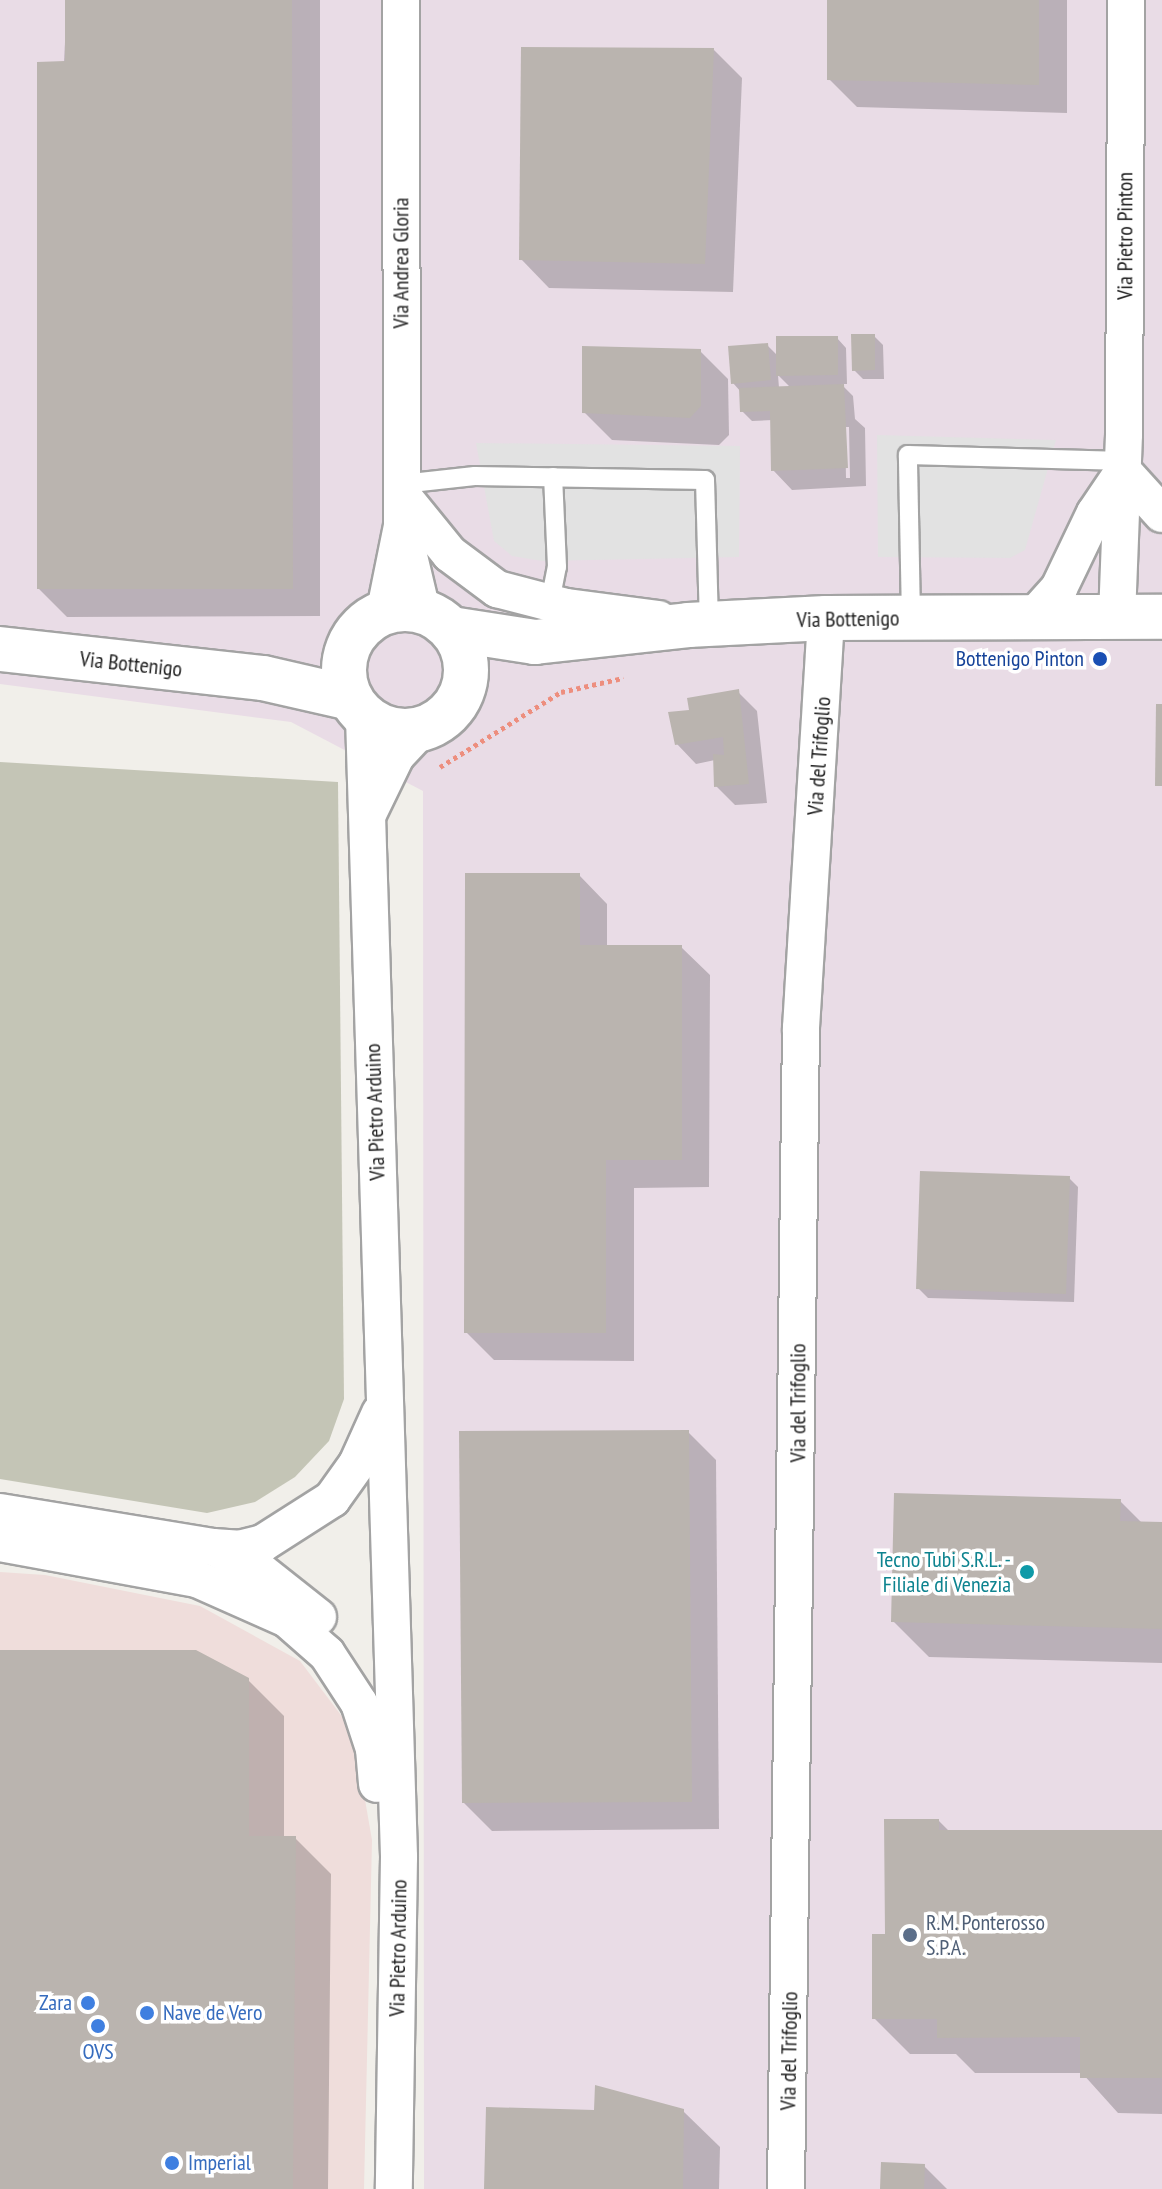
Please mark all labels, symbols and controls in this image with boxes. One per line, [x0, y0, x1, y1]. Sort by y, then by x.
street label: Via Pietro Pinton [1112, 172, 1138, 300]
street label: Via Andrea Gloria [388, 197, 414, 329]
street label: Via Bottenigo [796, 605, 900, 633]
street label: Via Bottenigo [79, 646, 183, 682]
place label: Bottenigo Pinton [956, 646, 1084, 672]
marker: Bottenigo Pinton [1091, 650, 1109, 668]
street label: Via del Trifoglio [802, 695, 836, 817]
street label: Via Pietro Arduino [359, 1043, 391, 1181]
street label: Via del Trifoglio [785, 1343, 811, 1463]
place label: Tecno Tubi S.R.L. - Filiale di Venezia [874, 1546, 1011, 1598]
marker: Tecno Tubi S.R.L. - Filiale di Venezia [1018, 1563, 1036, 1581]
street label: Via Pietro Arduino [384, 1879, 412, 2017]
place label: R.M. Ponterosso S.P.A. [926, 1909, 1046, 1960]
marker: R.M. Ponterosso S.P.A. [901, 1926, 919, 1944]
place label: Zara [39, 1990, 72, 2016]
street label: Via del Trifoglio [775, 1991, 803, 2111]
marker: Zara [79, 1994, 97, 2012]
place label: Nave de Vero [163, 2000, 263, 2026]
marker: Nave de Vero [138, 2004, 156, 2022]
marker: OVS [89, 2017, 107, 2035]
place label: OVS [82, 2039, 114, 2065]
place label: Imperial [188, 2150, 251, 2176]
marker: Imperial [163, 2154, 181, 2172]

